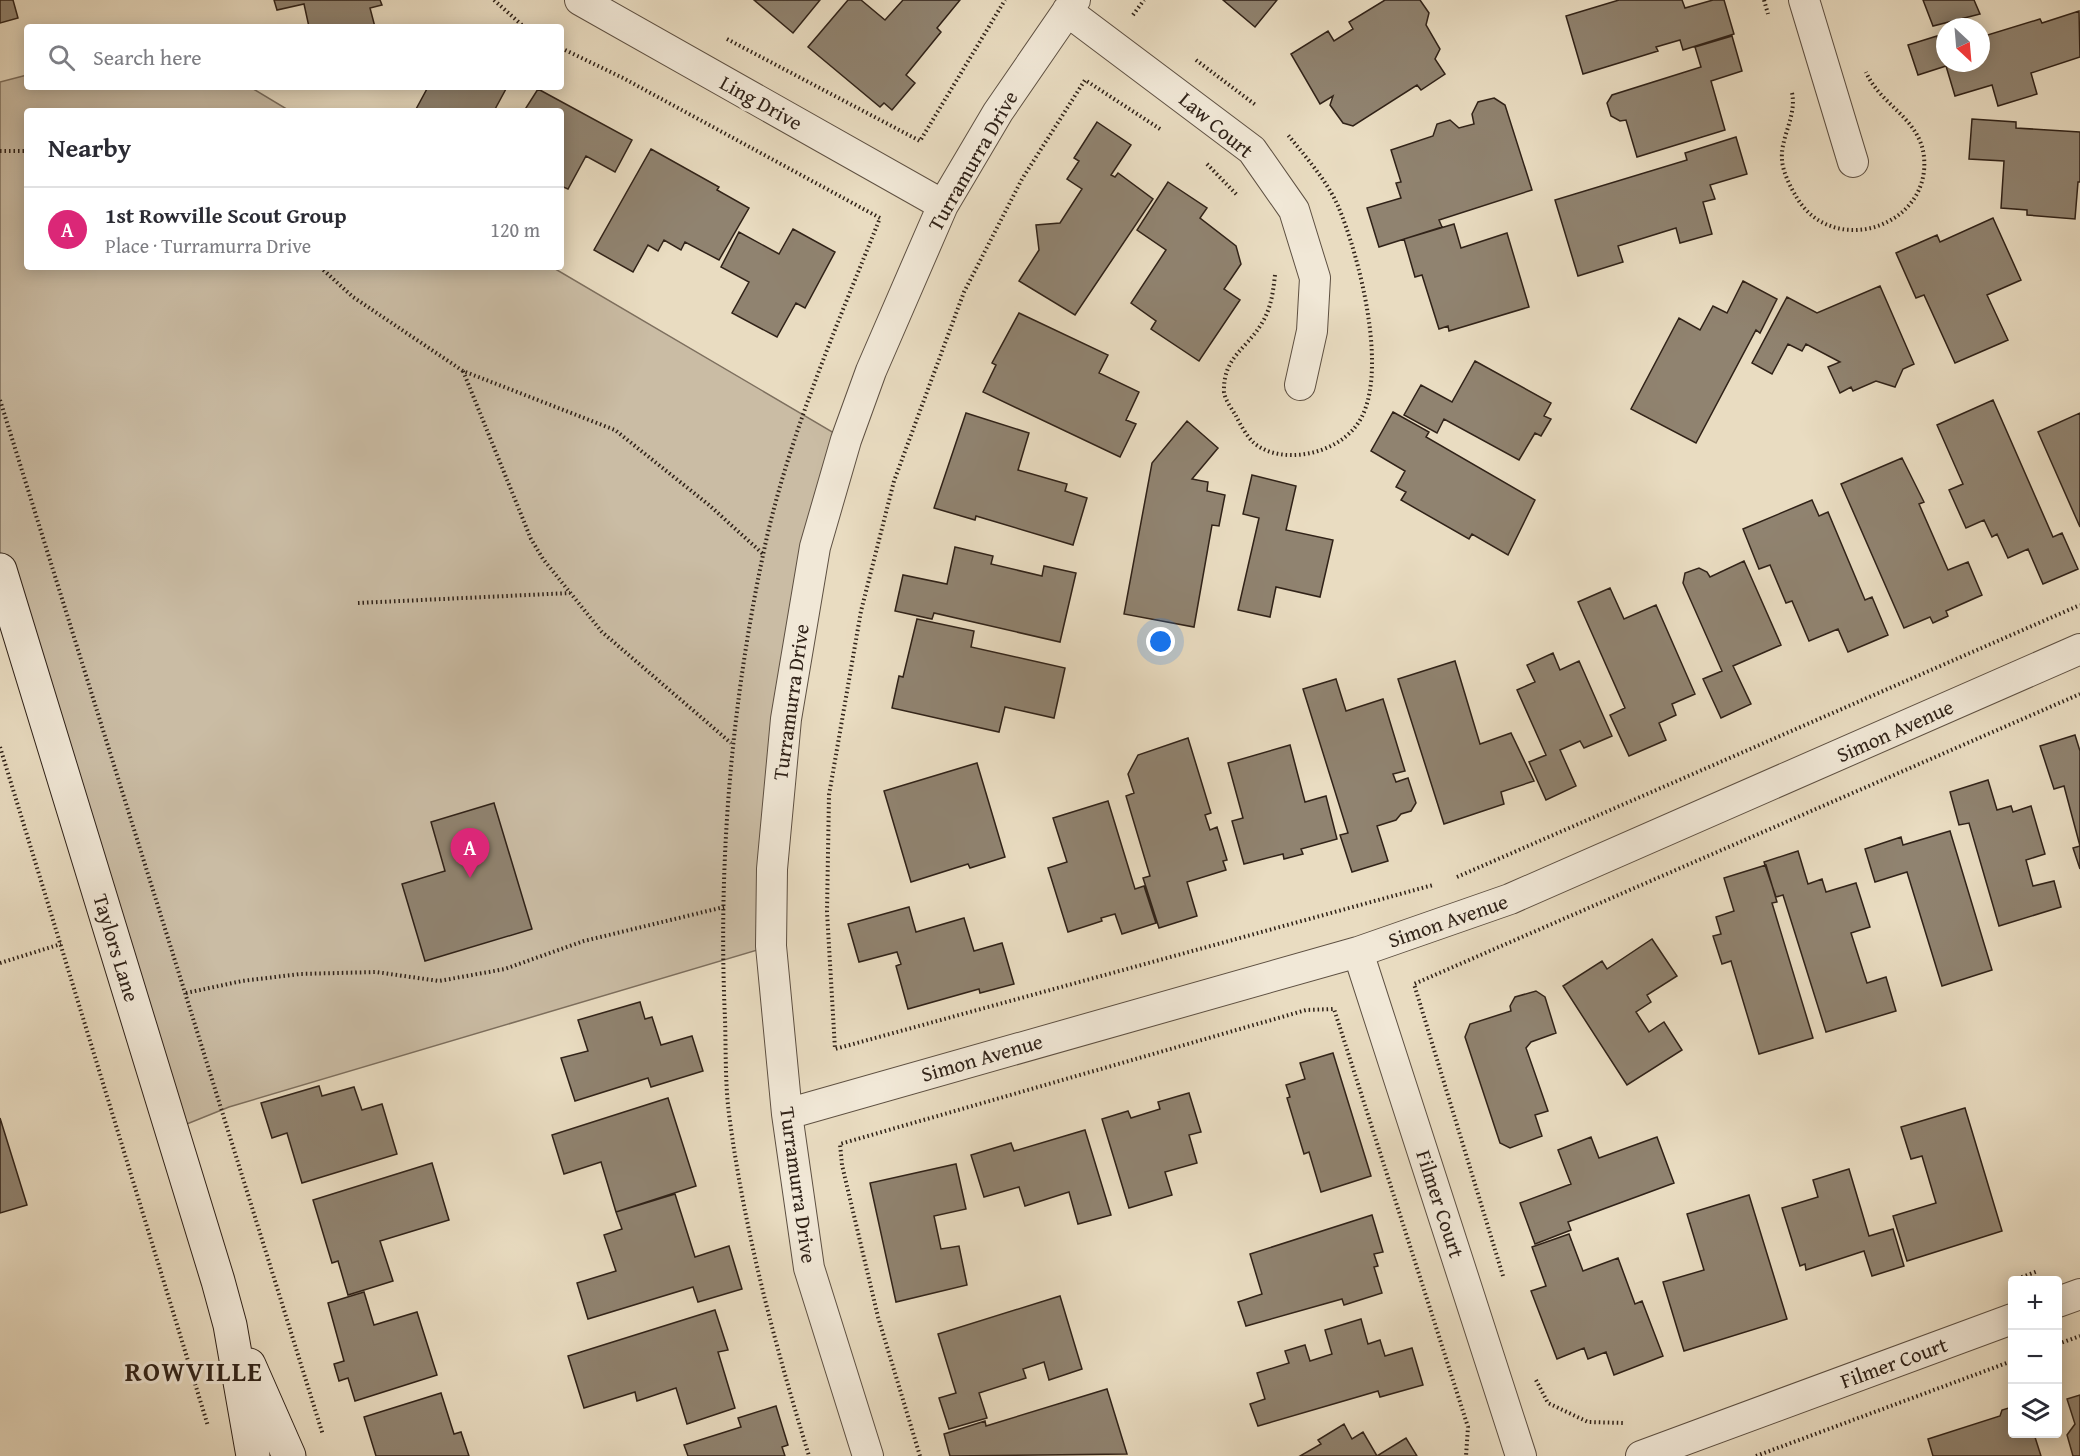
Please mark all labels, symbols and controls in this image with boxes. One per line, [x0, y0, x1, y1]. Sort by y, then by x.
north arrow [1936, 18, 1990, 72]
search box [24, 24, 564, 90]
icon: search [45, 41, 78, 74]
text: Search here [93, 41, 202, 73]
street label: Ling Drive [714, 67, 808, 138]
street label: Law Court [1172, 84, 1261, 165]
street label: Turramurra Drive [920, 85, 1025, 237]
text: Nearby [48, 128, 131, 167]
text: 1st Rowville Scout Group [105, 199, 346, 231]
text: A [61, 215, 74, 244]
text: 120 m [490, 215, 540, 244]
text: Place · Turramurra Drive [105, 231, 311, 260]
street label: Turramurra Drive [764, 622, 817, 782]
your location [1146, 627, 1175, 656]
street label: Simon Avenue [1831, 691, 1958, 770]
pin: A [450, 828, 490, 878]
street label: Simon Avenue [1384, 885, 1512, 956]
street label: Taylors Lane [85, 890, 148, 1006]
street label: Simon Avenue [918, 1025, 1046, 1090]
street label: Turramurra Drive [772, 1105, 825, 1265]
street label: Filmer Court [1408, 1146, 1473, 1262]
map controls [2008, 1276, 2062, 1438]
button: + [2008, 1276, 2062, 1330]
street label: Filmer Court [1836, 1329, 1952, 1396]
button: − [2008, 1330, 2062, 1384]
district label: ROWVILLE [125, 1351, 263, 1391]
button: layers [2008, 1384, 2062, 1438]

